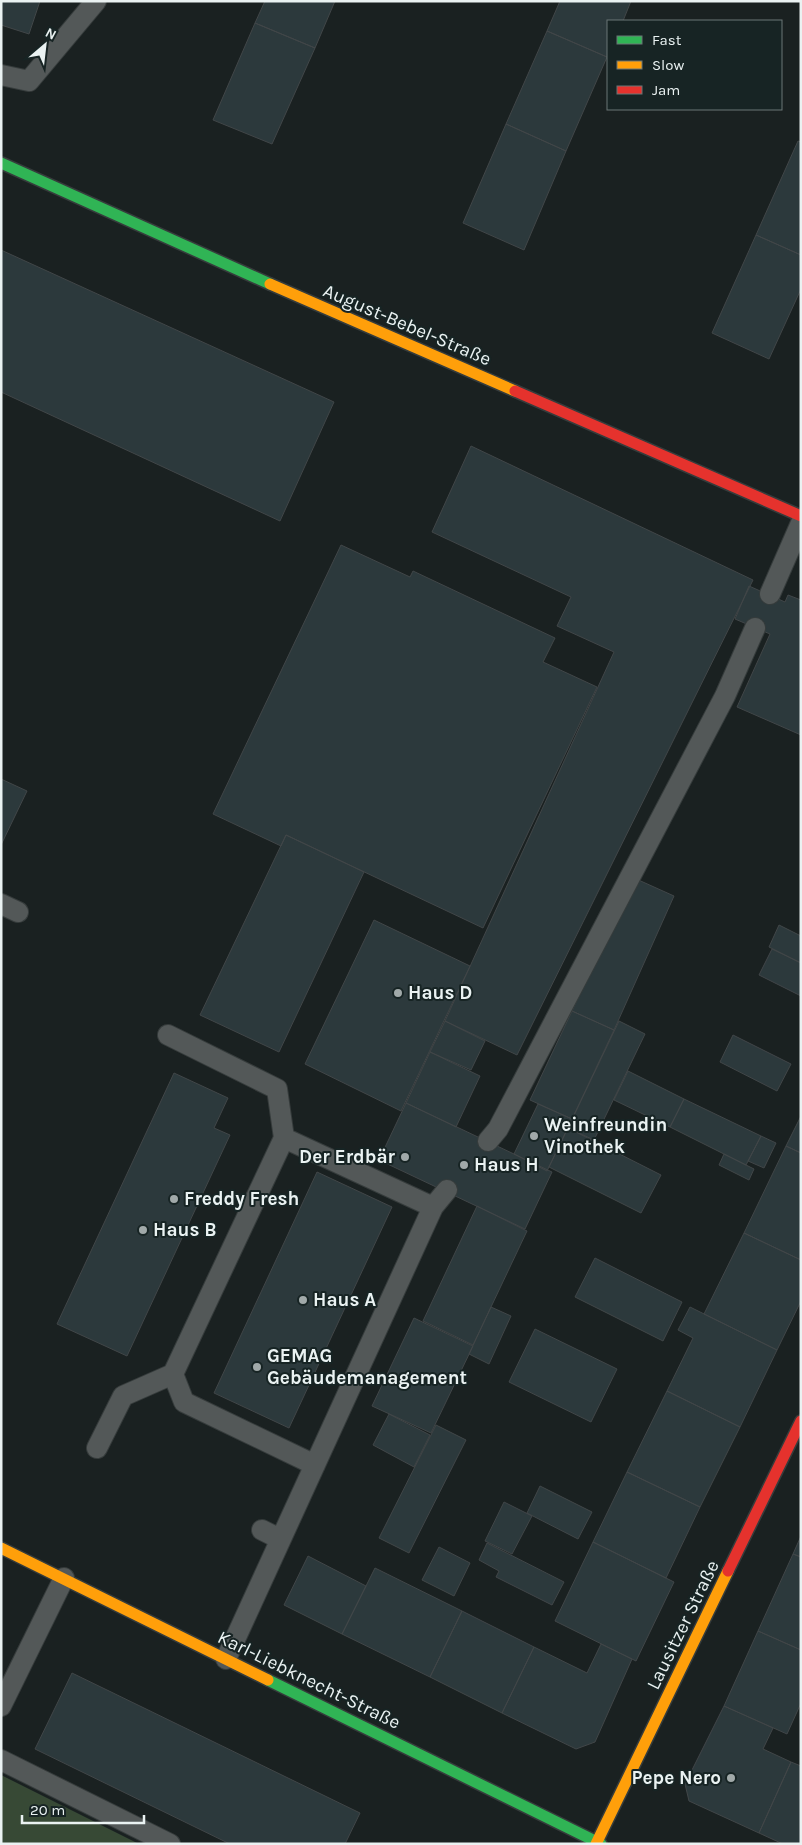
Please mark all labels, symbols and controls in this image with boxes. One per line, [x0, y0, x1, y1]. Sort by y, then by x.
north arrow [20, 20, 70, 70]
legend [607, 20, 782, 110]
text: N [42, 24, 59, 44]
text: Fast [652, 31, 682, 49]
text: Slow [652, 56, 684, 74]
text: Jam [652, 81, 680, 99]
street label: August-Bebel-Straße [320, 280, 494, 370]
place label: Haus D [408, 982, 472, 1004]
marker: Haus D [392, 987, 404, 999]
place label: Weinfreundin Vinothek [544, 1114, 667, 1158]
marker: Weinfreundin Vinothek [528, 1130, 540, 1142]
place label: Der Erdbär [299, 1146, 396, 1168]
marker: Der Erdbär [399, 1151, 411, 1163]
place label: Haus H [474, 1154, 539, 1176]
marker: Haus H [458, 1159, 470, 1171]
place label: Freddy Fresh [184, 1188, 299, 1210]
marker: Freddy Fresh [168, 1193, 180, 1205]
place label: Haus B [153, 1219, 217, 1241]
marker: Haus B [137, 1224, 149, 1236]
place label: Haus A [313, 1289, 376, 1311]
marker: Haus A [297, 1294, 309, 1306]
place label: GEMAG Gebäudemanagement [267, 1345, 467, 1389]
marker: GEMAG Gebäudemanagement [251, 1361, 263, 1373]
street label: Lausitzer Straße [642, 1557, 724, 1693]
street label: Karl-Liebknecht-Straße [214, 1626, 404, 1734]
place label: Pepe Nero [632, 1767, 721, 1789]
marker: Pepe Nero [725, 1772, 737, 1784]
scale bar [22, 1792, 145, 1824]
text: 20 m [30, 1801, 65, 1819]

